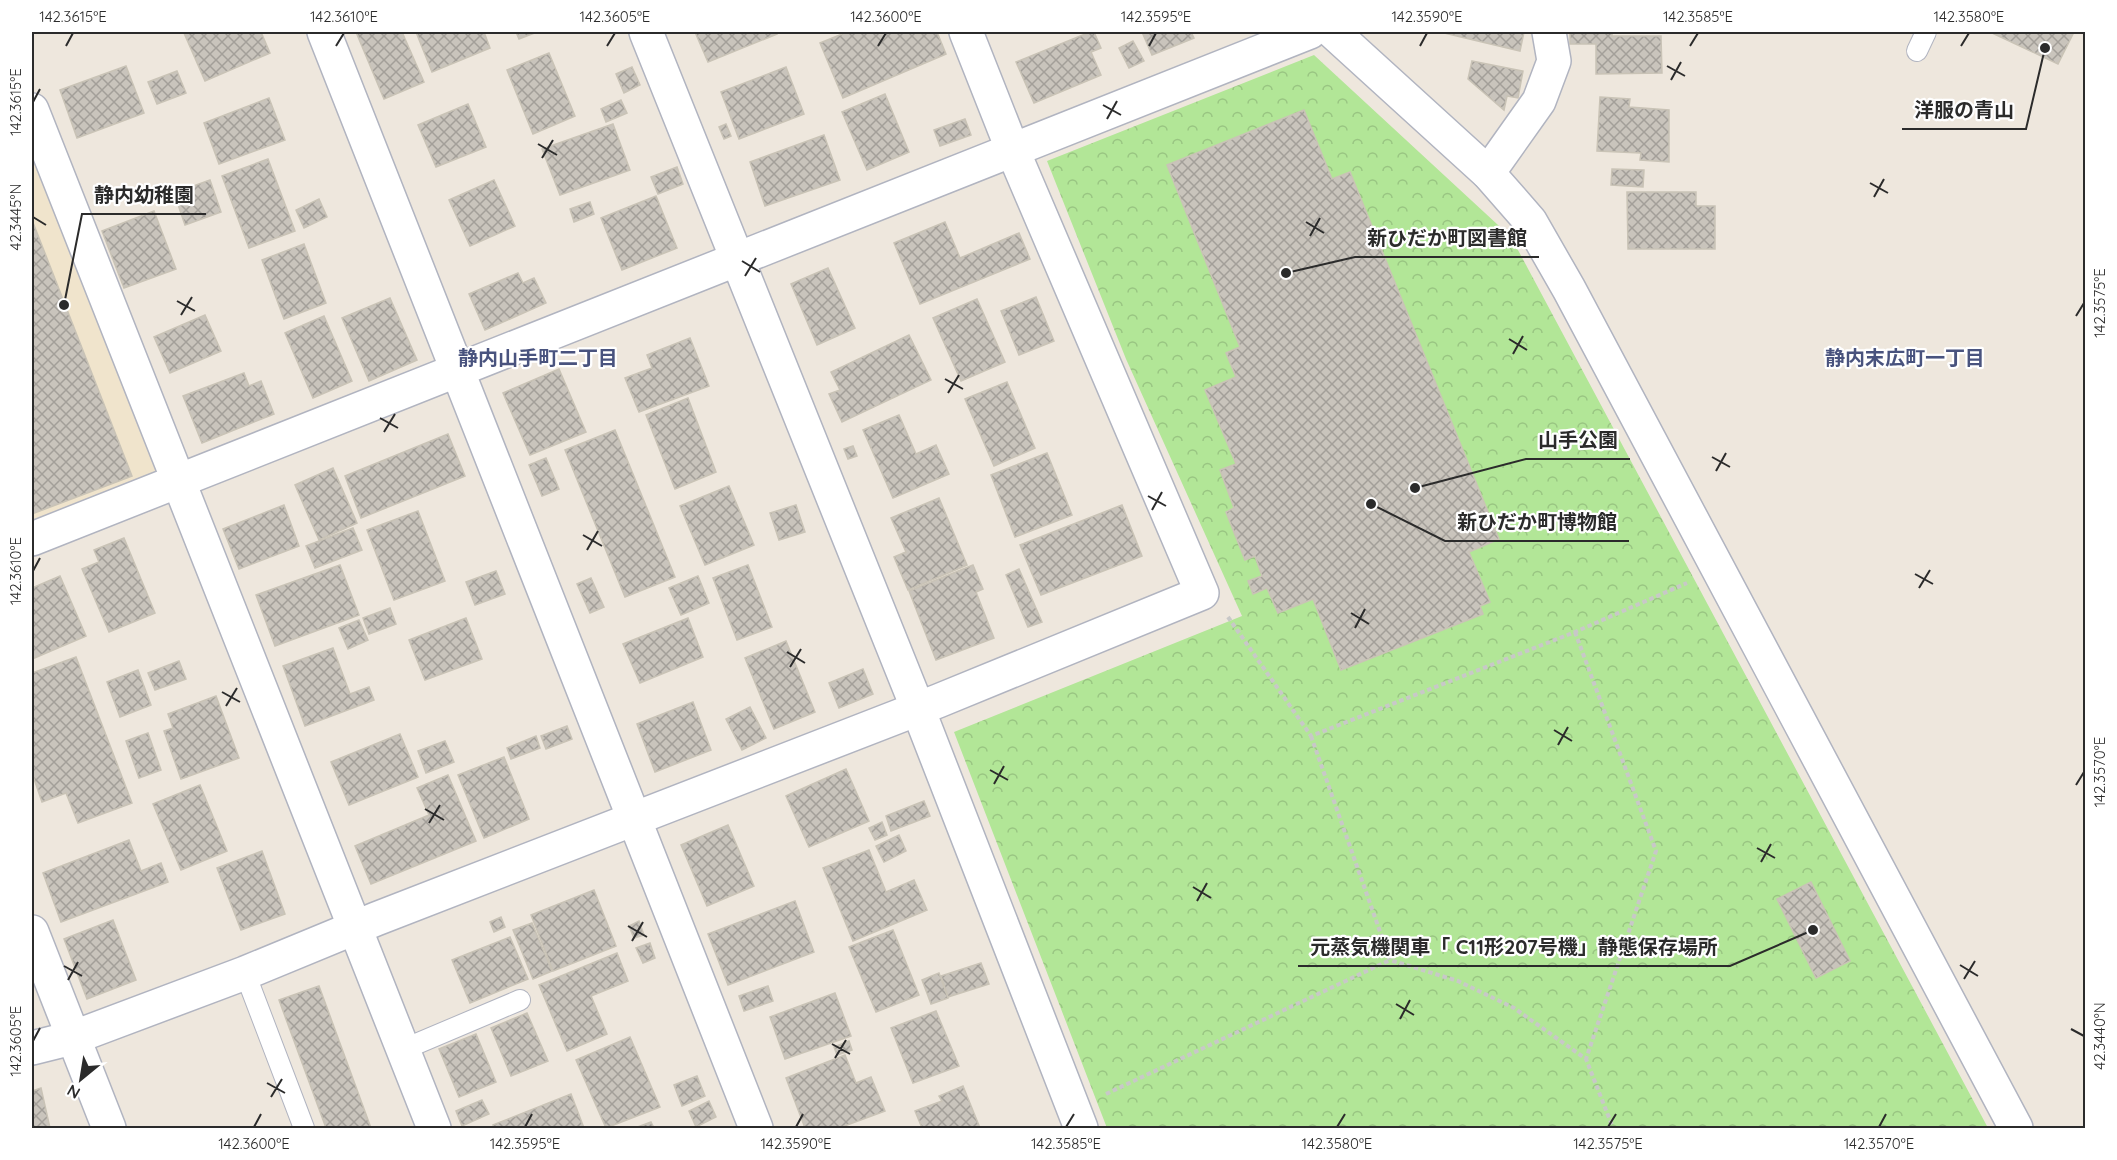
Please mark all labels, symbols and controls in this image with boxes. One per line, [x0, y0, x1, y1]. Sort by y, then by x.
text: 142.3615°E [39, 7, 107, 26]
text: 142.3610°E [310, 7, 378, 26]
text: 142.3605°E [580, 7, 650, 26]
text: 142.3600°E [850, 7, 922, 26]
text: 142.3595°E [1121, 7, 1191, 26]
text: 142.3590°E [1391, 7, 1463, 26]
text: 142.3585°E [1663, 7, 1733, 26]
text: 142.3580°E [1934, 7, 2004, 26]
text: 142.3615°E [6, 68, 25, 136]
callout: 洋服の青山 [1902, 91, 2026, 129]
text: 洋服の青山 [1914, 97, 2014, 122]
callout: 静内幼稚園 [82, 176, 206, 214]
text: 静内幼稚園 [94, 182, 194, 207]
text: 42.3445°N [6, 184, 25, 250]
callout: 新ひだか町図書館 [1355, 219, 1539, 257]
text: 新ひだか町図書館 [1367, 225, 1527, 250]
text: 142.3575°E [2090, 268, 2109, 338]
district label: 静内山手町二丁目 [458, 345, 618, 370]
district label: 静内末広町一丁目 [1825, 345, 1985, 370]
callout: 山手公園 [1526, 421, 1630, 459]
text: 山手公園 [1538, 427, 1618, 452]
callout: 新ひだか町博物館 [1445, 503, 1629, 541]
text: 新ひだか町博物館 [1457, 509, 1617, 534]
text: 142.3610°E [6, 537, 25, 605]
text: 142.3570°E [2090, 737, 2109, 807]
callout: 元蒸気機関車「 C11形207号機」静態保存場所 [1298, 928, 1730, 966]
text: 元蒸気機関車「 C11形207号機」静態保存場所 [1310, 934, 1718, 959]
text: 42.3440°N [2090, 1002, 2109, 1070]
text: 142.3605°E [6, 1006, 25, 1076]
north arrow [51, 1049, 111, 1109]
text: N [63, 1080, 84, 1104]
text: 142.3600°E [218, 1134, 290, 1153]
text: 142.3595°E [490, 1134, 560, 1153]
text: 142.3590°E [760, 1134, 832, 1153]
text: 142.3585°E [1031, 1134, 1101, 1153]
text: 142.3580°E [1302, 1134, 1372, 1153]
text: 142.3575°E [1573, 1134, 1643, 1153]
text: 142.3570°E [1844, 1134, 1914, 1153]

